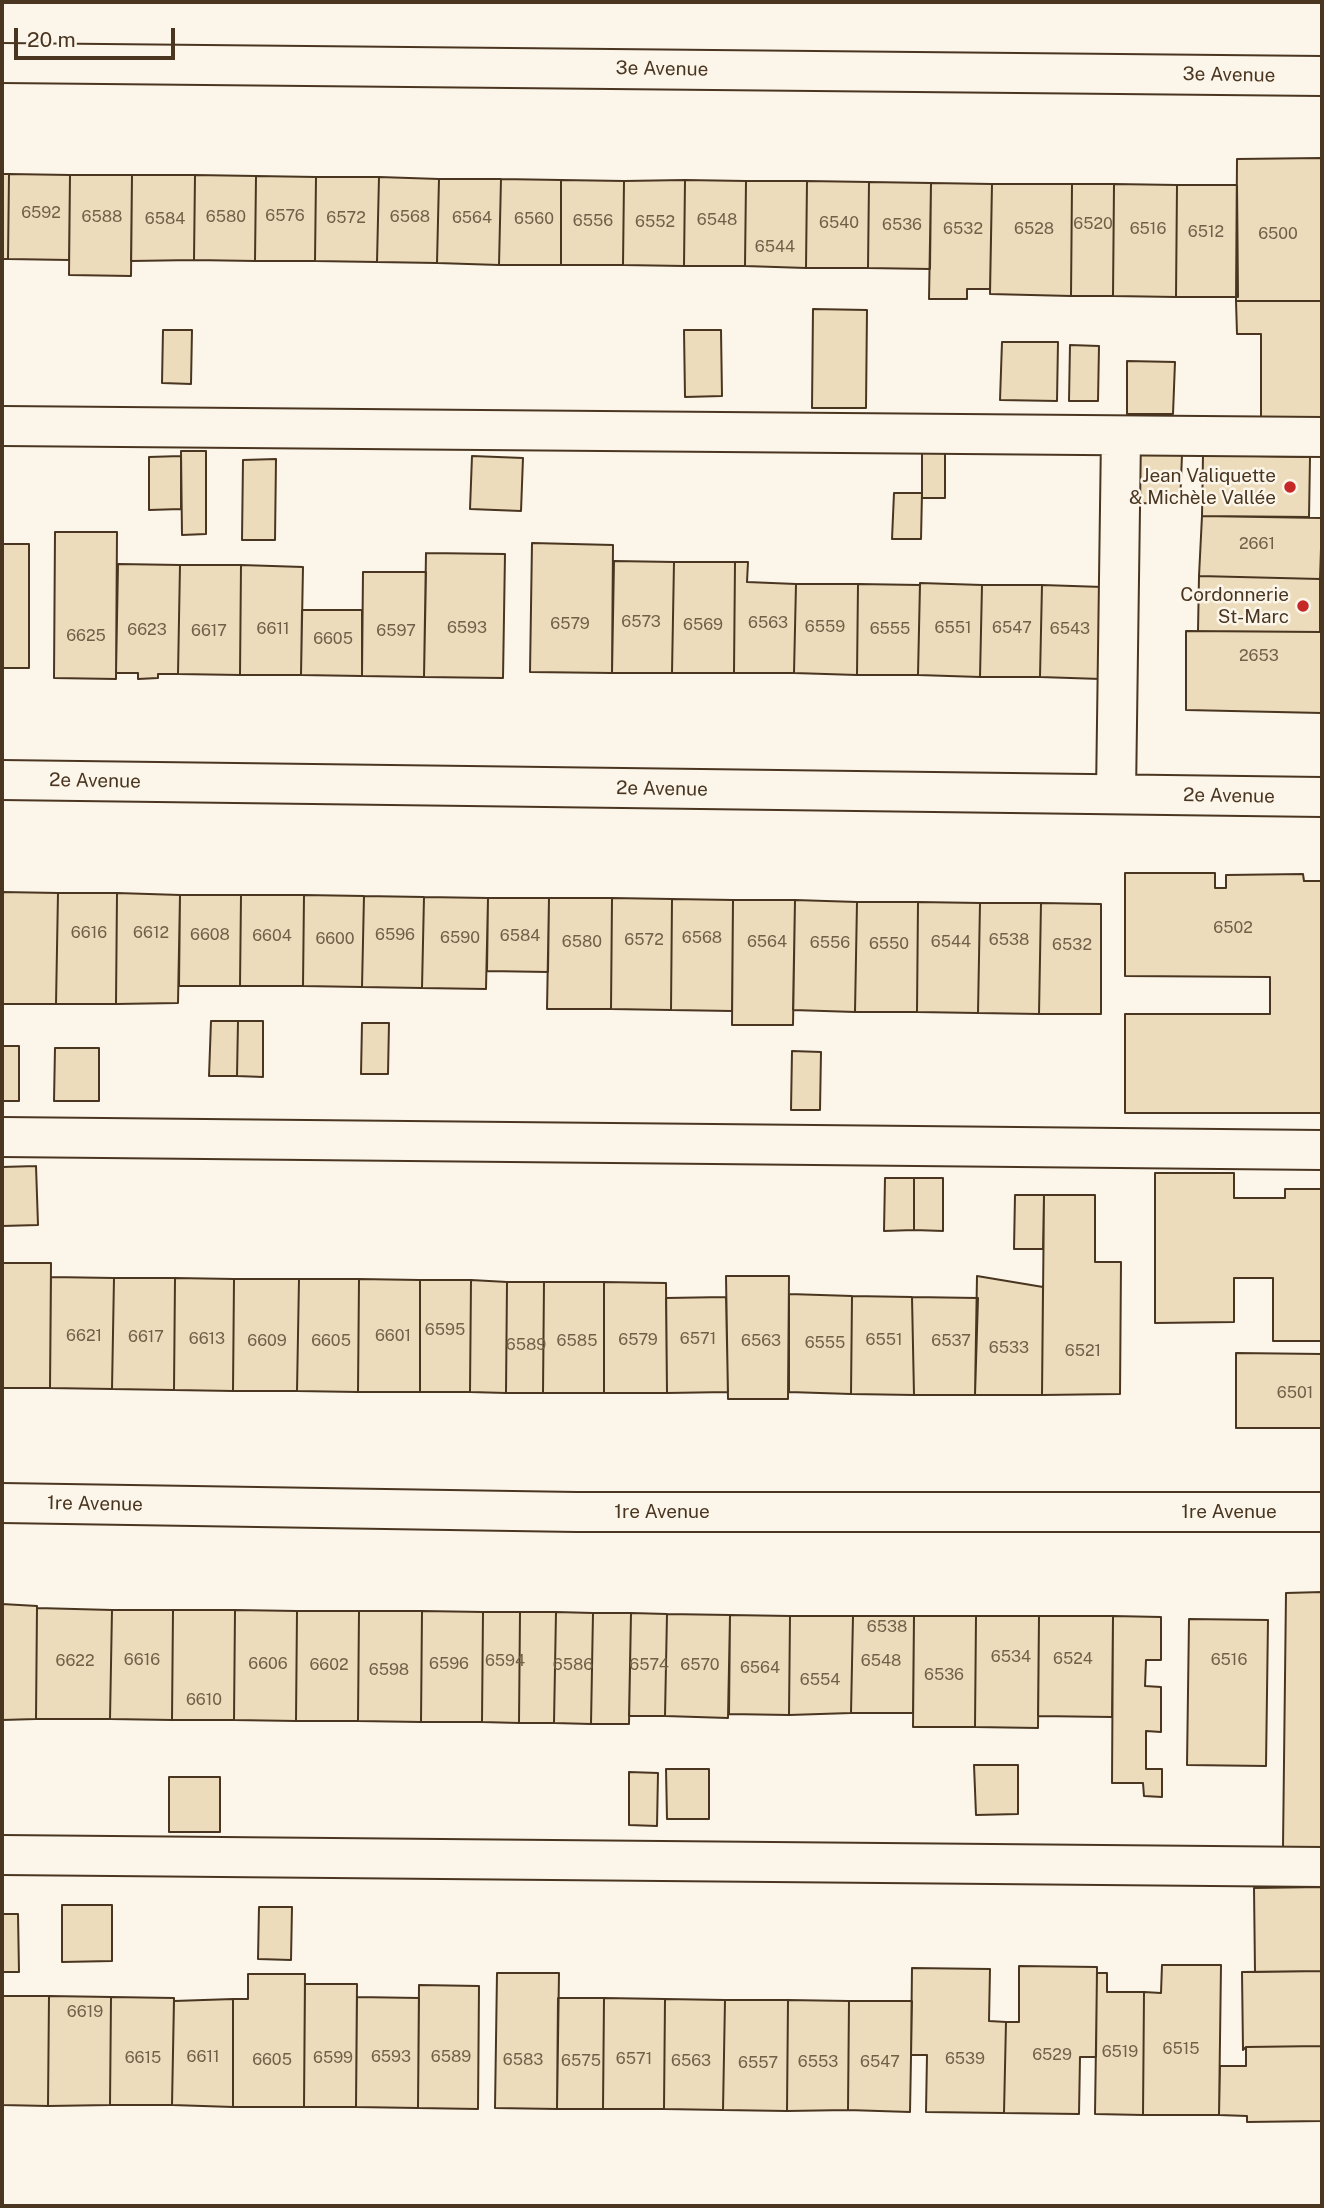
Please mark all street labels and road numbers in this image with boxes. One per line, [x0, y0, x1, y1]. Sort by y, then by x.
street label: 3e Avenue [616, 57, 708, 81]
street label: 3e Avenue [1183, 63, 1275, 87]
street label: 2e Avenue [49, 769, 141, 793]
street label: 2e Avenue [616, 777, 708, 801]
street label: 2e Avenue [1183, 784, 1275, 808]
street label: 1re Avenue [47, 1492, 143, 1516]
street label: 1re Avenue [614, 1501, 710, 1523]
street label: 1re Avenue [1181, 1501, 1277, 1523]

